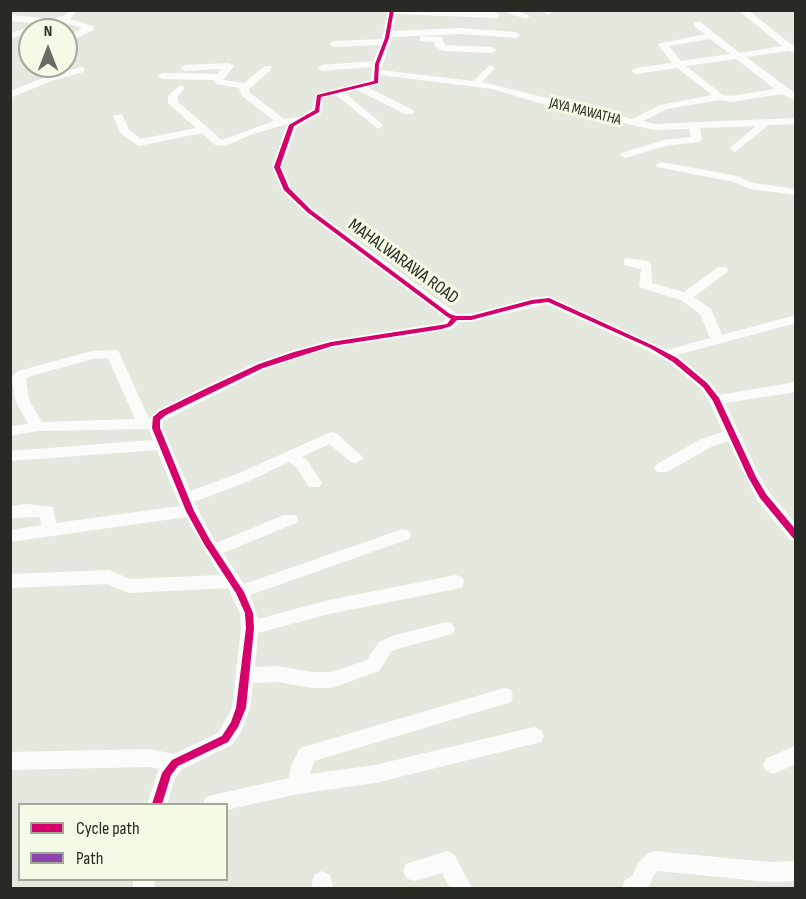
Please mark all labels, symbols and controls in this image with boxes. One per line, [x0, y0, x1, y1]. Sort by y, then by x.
north arrow [18, 18, 78, 78]
text: N [44, 22, 52, 41]
street label: JAYA MAWATHA [547, 94, 623, 130]
street label: MAHALWARAWA ROAD [344, 215, 462, 309]
legend [18, 803, 228, 881]
text: Cycle path [76, 818, 140, 839]
text: Path [76, 848, 104, 869]

